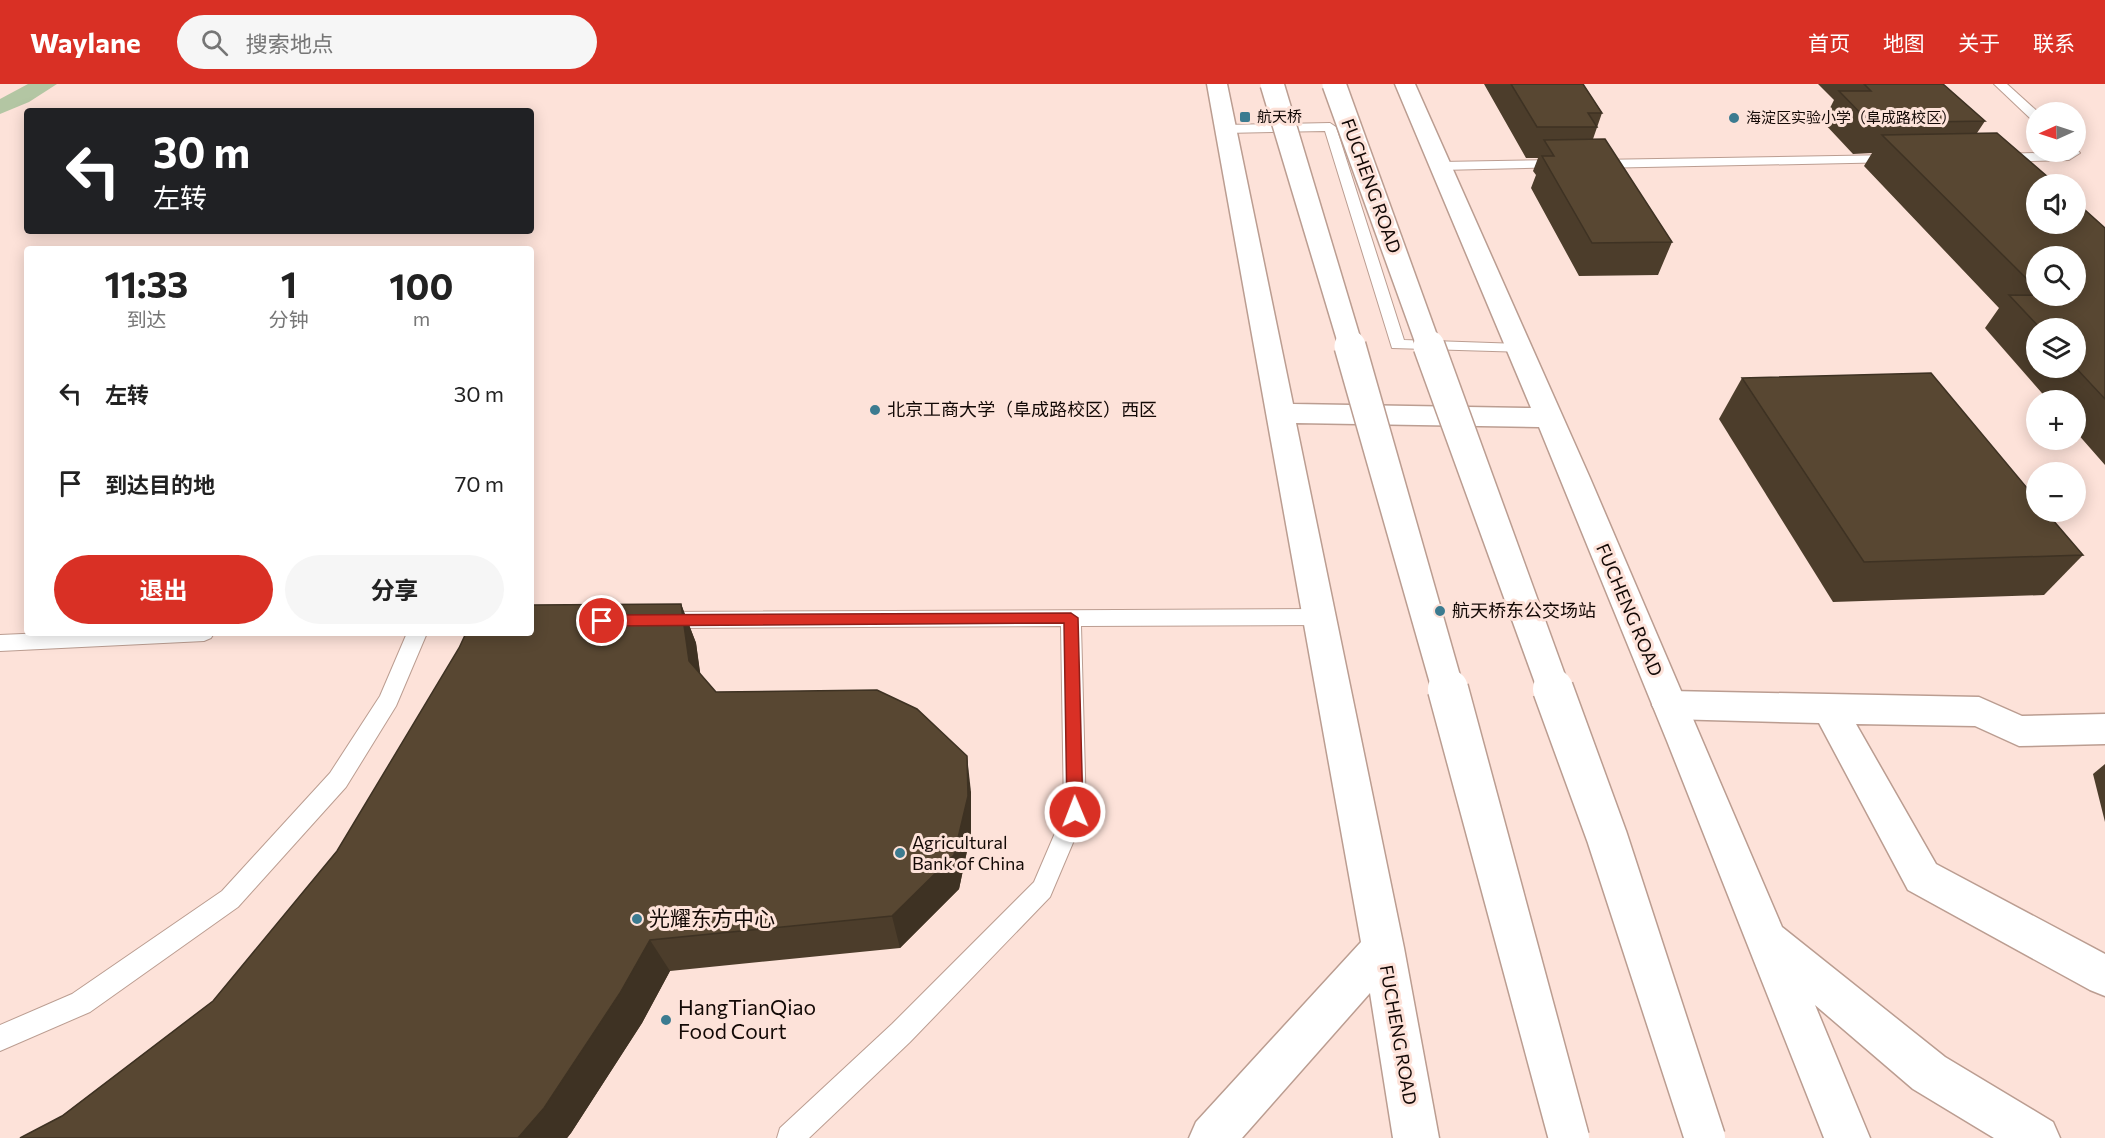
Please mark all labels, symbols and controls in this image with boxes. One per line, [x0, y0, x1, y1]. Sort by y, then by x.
search box [177, 15, 597, 69]
text: Waylane [30, 25, 141, 59]
icon: search [198, 26, 231, 59]
text: 搜索地点 [246, 30, 334, 57]
text: 首页 [1808, 30, 1850, 55]
text: 地图 [1883, 30, 1925, 55]
text: 关于 [1958, 30, 2000, 55]
text: 联系 [2033, 30, 2075, 55]
north arrow [2026, 102, 2086, 162]
map controls [2026, 102, 2086, 522]
place label: 航天桥 [1257, 107, 1302, 125]
place label: 海淀区实验小学（阜成路校区） [1746, 108, 1956, 126]
marker: 航天桥 [1238, 110, 1252, 124]
marker: 海淀区实验小学（阜成路校区） [1727, 111, 1741, 125]
street label: FUCHENG ROAD [1337, 115, 1407, 256]
text: 30 m [153, 125, 250, 177]
icon: left [54, 132, 132, 210]
button: sound [2026, 174, 2086, 234]
text: 左转 [153, 181, 207, 214]
button: search [2026, 246, 2086, 306]
text: 11:33 [105, 261, 188, 305]
text: 1 [281, 261, 297, 305]
text: 100 [389, 263, 453, 307]
text: m [413, 306, 430, 330]
text: 到达 [126, 307, 166, 331]
text: 分钟 [269, 307, 309, 331]
button: layers [2026, 318, 2086, 378]
icon: left [54, 377, 87, 410]
text: 30 m [454, 380, 504, 407]
text: 左转 [105, 381, 149, 408]
button: + [2026, 390, 2086, 450]
place label: 北京工商大学（阜成路校区）西区 [887, 398, 1157, 420]
marker: 北京工商大学（阜成路校区）西区 [868, 403, 882, 417]
button: − [2026, 462, 2086, 522]
icon: arrive [54, 467, 87, 500]
text: 70 m [455, 470, 504, 497]
text: 到达目的地 [105, 471, 215, 498]
street label: FUCHENG ROAD [1592, 540, 1668, 679]
button: 退出 [54, 555, 273, 624]
button: 分享 [285, 555, 504, 624]
pin [576, 595, 627, 646]
place label: 航天桥东公交场站 [1452, 599, 1596, 621]
icon: arrive [585, 604, 618, 637]
marker: 航天桥东公交场站 [1433, 604, 1447, 618]
position arrow [1043, 780, 1107, 844]
place label: Agricultural Bank of China [912, 831, 1025, 874]
marker: Agricultural Bank of China [893, 846, 907, 860]
place label: 光耀东方中心 [649, 905, 775, 930]
marker: 光耀东方中心 [630, 912, 644, 926]
street label: FUCHENG ROAD [1376, 963, 1422, 1107]
place label: HangTianQiao Food Court [678, 994, 816, 1043]
marker: HangTianQiao Food Court [659, 1013, 673, 1027]

